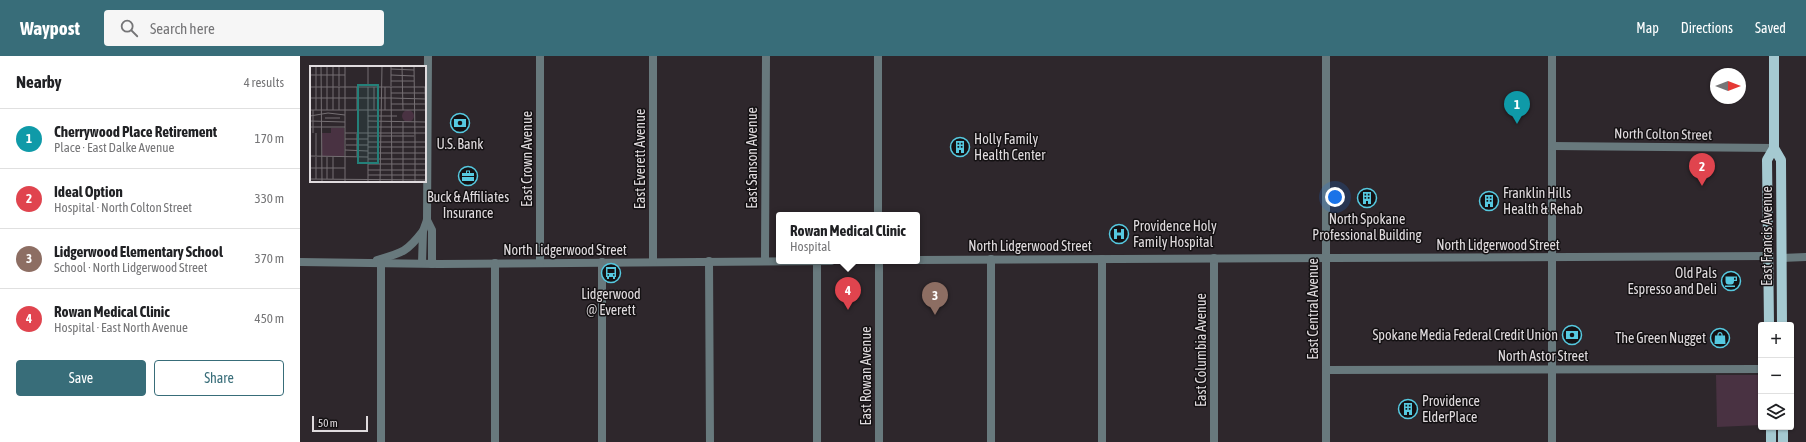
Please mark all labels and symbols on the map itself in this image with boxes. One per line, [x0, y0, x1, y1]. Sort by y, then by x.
inset map [310, 66, 426, 182]
north arrow [1710, 68, 1746, 104]
pin: 1 [1504, 91, 1530, 124]
street label: East Sanson Avenue [744, 107, 760, 209]
street label: East Everett Avenue [632, 109, 648, 209]
street label: East Crown Avenue [519, 111, 535, 207]
bank icon: U.S. Bank [449, 112, 471, 134]
street label: North Colton Street [1614, 125, 1712, 143]
place label: Holly Family Health Center [974, 131, 1046, 163]
place label: U.S. Bank [437, 136, 483, 152]
building icon: Holly Family Health Center [949, 136, 971, 158]
pin: 2 [1689, 153, 1715, 186]
office icon: Buck & Affiliates Insurance [457, 165, 479, 187]
place label: Franklin Hills Health & Rehab [1503, 185, 1583, 217]
street label: East Francis Avenue [1759, 186, 1775, 286]
your location [1325, 187, 1345, 207]
building icon: North Spokane Professional Building [1356, 187, 1378, 209]
place label: Buck & Affiliates Insurance [427, 189, 509, 221]
building icon: Franklin Hills Health & Rehab [1478, 190, 1500, 212]
place label: North Spokane Professional Building [1312, 211, 1422, 243]
place label: Providence Holy Family Hospital [1133, 218, 1217, 250]
hospital icon: Providence Holy Family Hospital [1108, 223, 1130, 245]
street label: North Lidgerwood Street [1436, 237, 1560, 253]
street label: North Lidgerwood Street [968, 238, 1092, 254]
street label: North Lidgerwood Street [503, 242, 627, 258]
street label: East Central Avenue [1305, 258, 1321, 360]
bus stop icon: Lidgerwood @ Everett [600, 262, 622, 284]
place label: Old Pals Espresso and Deli [1628, 265, 1717, 297]
cafe icon: Old Pals Espresso and Deli [1720, 270, 1742, 292]
pin: 4 [835, 277, 861, 310]
pin: 3 [922, 282, 948, 315]
place label: Lidgerwood @ Everett [581, 286, 641, 318]
street label: East Columbia Avenue [1193, 293, 1209, 407]
bank icon: Spokane Media Federal Credit Union [1561, 324, 1583, 346]
street label: East Rowan Avenue [858, 327, 874, 426]
place label: Spokane Media Federal Credit Union [1372, 327, 1558, 343]
shop icon: The Green Nugget [1709, 327, 1731, 349]
place label: The Green Nugget [1615, 330, 1706, 346]
street label: North Astor Street [1498, 348, 1588, 364]
place label: Providence ElderPlace [1422, 393, 1480, 425]
building icon: Providence ElderPlace [1397, 398, 1419, 420]
scale bar [312, 414, 368, 433]

